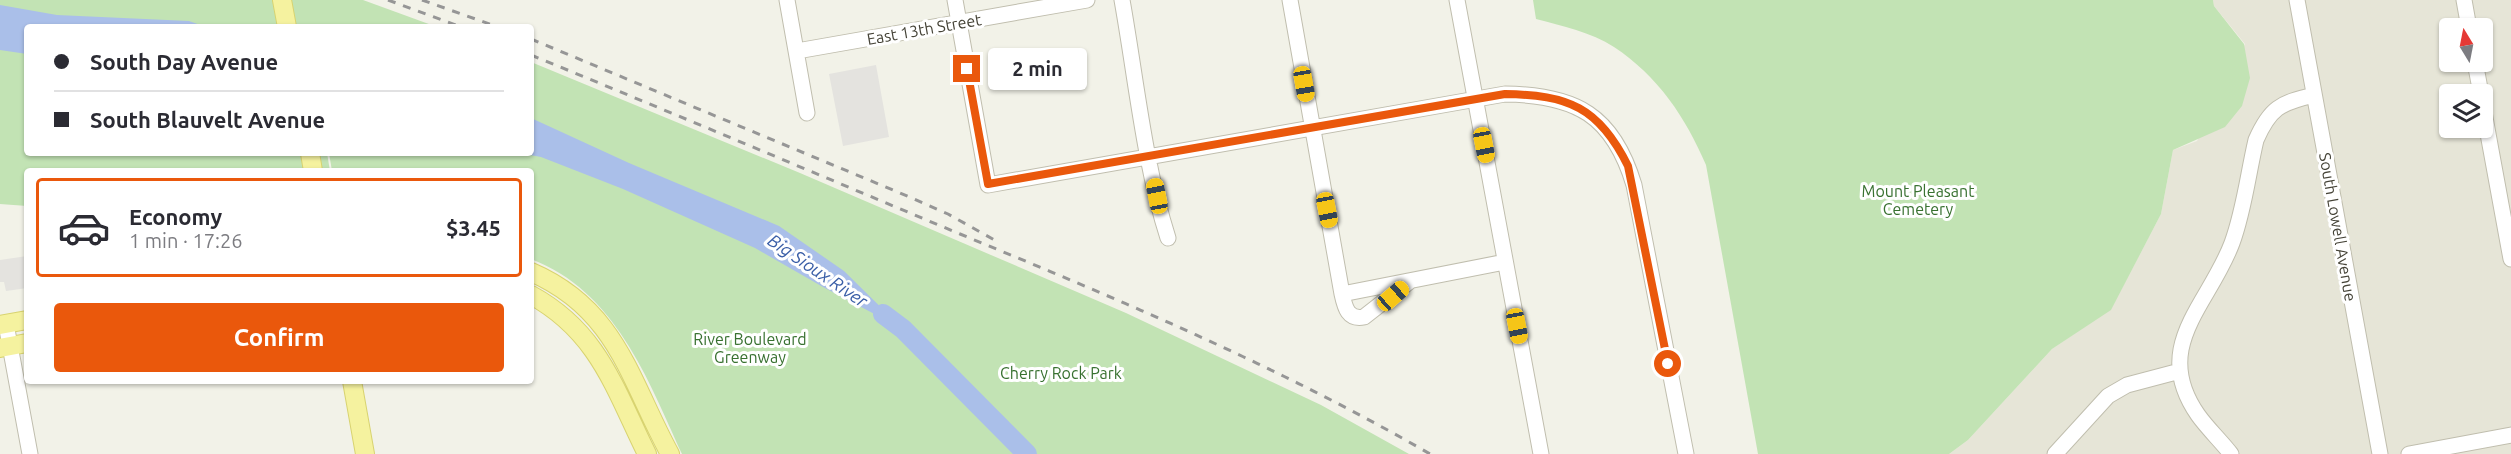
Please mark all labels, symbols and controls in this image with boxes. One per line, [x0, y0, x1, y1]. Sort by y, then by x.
street label: East 13th Street [865, 10, 983, 48]
north arrow [2439, 18, 2493, 72]
map controls [2439, 18, 2493, 138]
callout: 2 min [988, 48, 1087, 90]
text: South Day Avenue [90, 49, 278, 74]
route end [953, 55, 980, 82]
text: 2 min [1012, 57, 1063, 80]
car [1292, 65, 1316, 103]
button: layers [2439, 84, 2493, 138]
text: South Blauvelt Avenue [90, 107, 325, 132]
car [1472, 126, 1496, 164]
street label: South Lowell Avenue [2316, 151, 2360, 303]
car [1145, 177, 1169, 215]
park label: Mount Pleasant Cemetery [1862, 182, 1975, 218]
car [1315, 191, 1339, 229]
icon: car [57, 201, 111, 255]
text: Economy [129, 204, 222, 229]
text: $3.45 [446, 215, 501, 240]
text: 1 min · 17:26 [129, 229, 243, 252]
water label: Big Sioux River [765, 229, 872, 311]
car [1374, 277, 1412, 315]
button: Confirm [54, 303, 504, 372]
car [1505, 307, 1529, 345]
park label: River Boulevard Greenway [693, 330, 807, 366]
route start [1654, 350, 1681, 377]
park label: Cherry Rock Park [1000, 364, 1122, 382]

